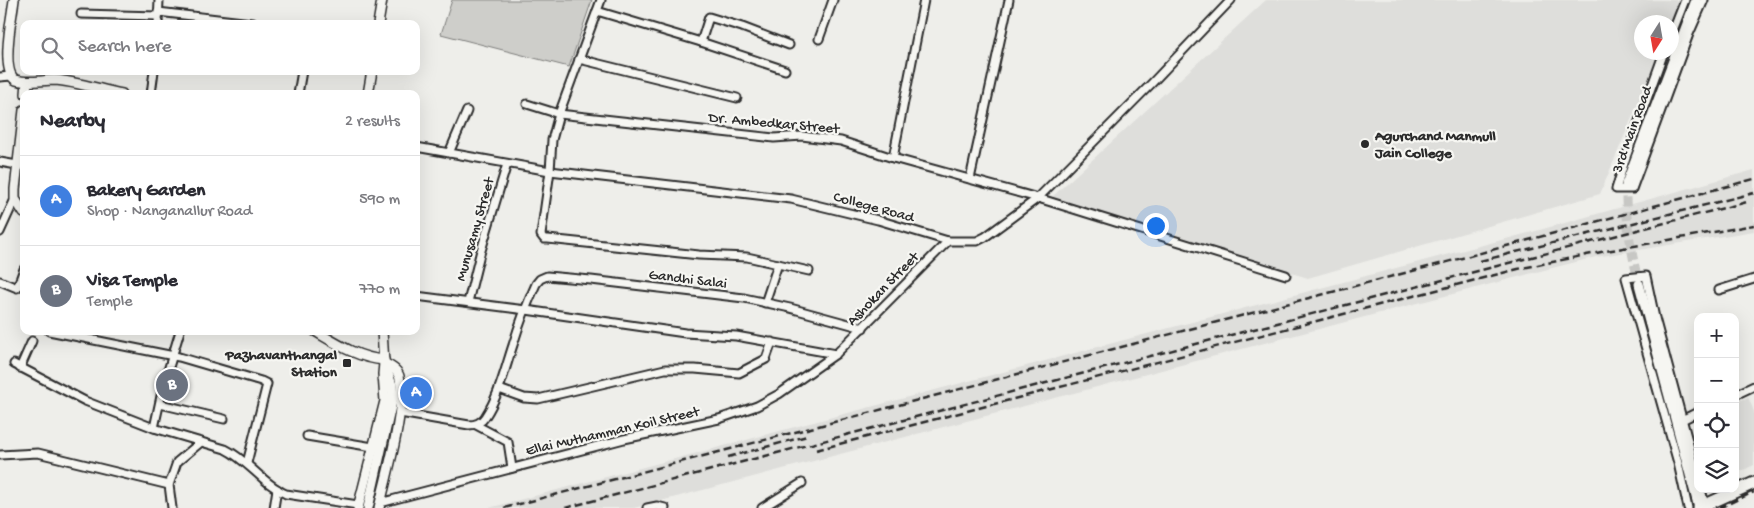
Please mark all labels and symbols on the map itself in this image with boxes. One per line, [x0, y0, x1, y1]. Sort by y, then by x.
north arrow [1634, 15, 1679, 60]
street label: 3rd Main Road [1609, 83, 1657, 176]
street label: Dr. Ambedkar Street [707, 109, 842, 139]
place label: Agurchand Manmull Jain College [1374, 128, 1497, 163]
marker: Agurchand Manmull Jain College [1359, 138, 1371, 150]
street label: Munusamy Street [453, 174, 500, 283]
street label: College Road [831, 189, 917, 228]
your location [1143, 213, 1169, 239]
street label: Ashokan Street [844, 247, 925, 330]
street label: Gandhi Salai [648, 266, 728, 294]
place label: Pazhavanthangal Station [225, 347, 338, 382]
marker: Pazhavanthangal Station [341, 357, 353, 369]
pin: B [156, 366, 188, 404]
pin: A [400, 374, 432, 412]
street label: Ellai Muthamman Koil Street [524, 403, 703, 461]

